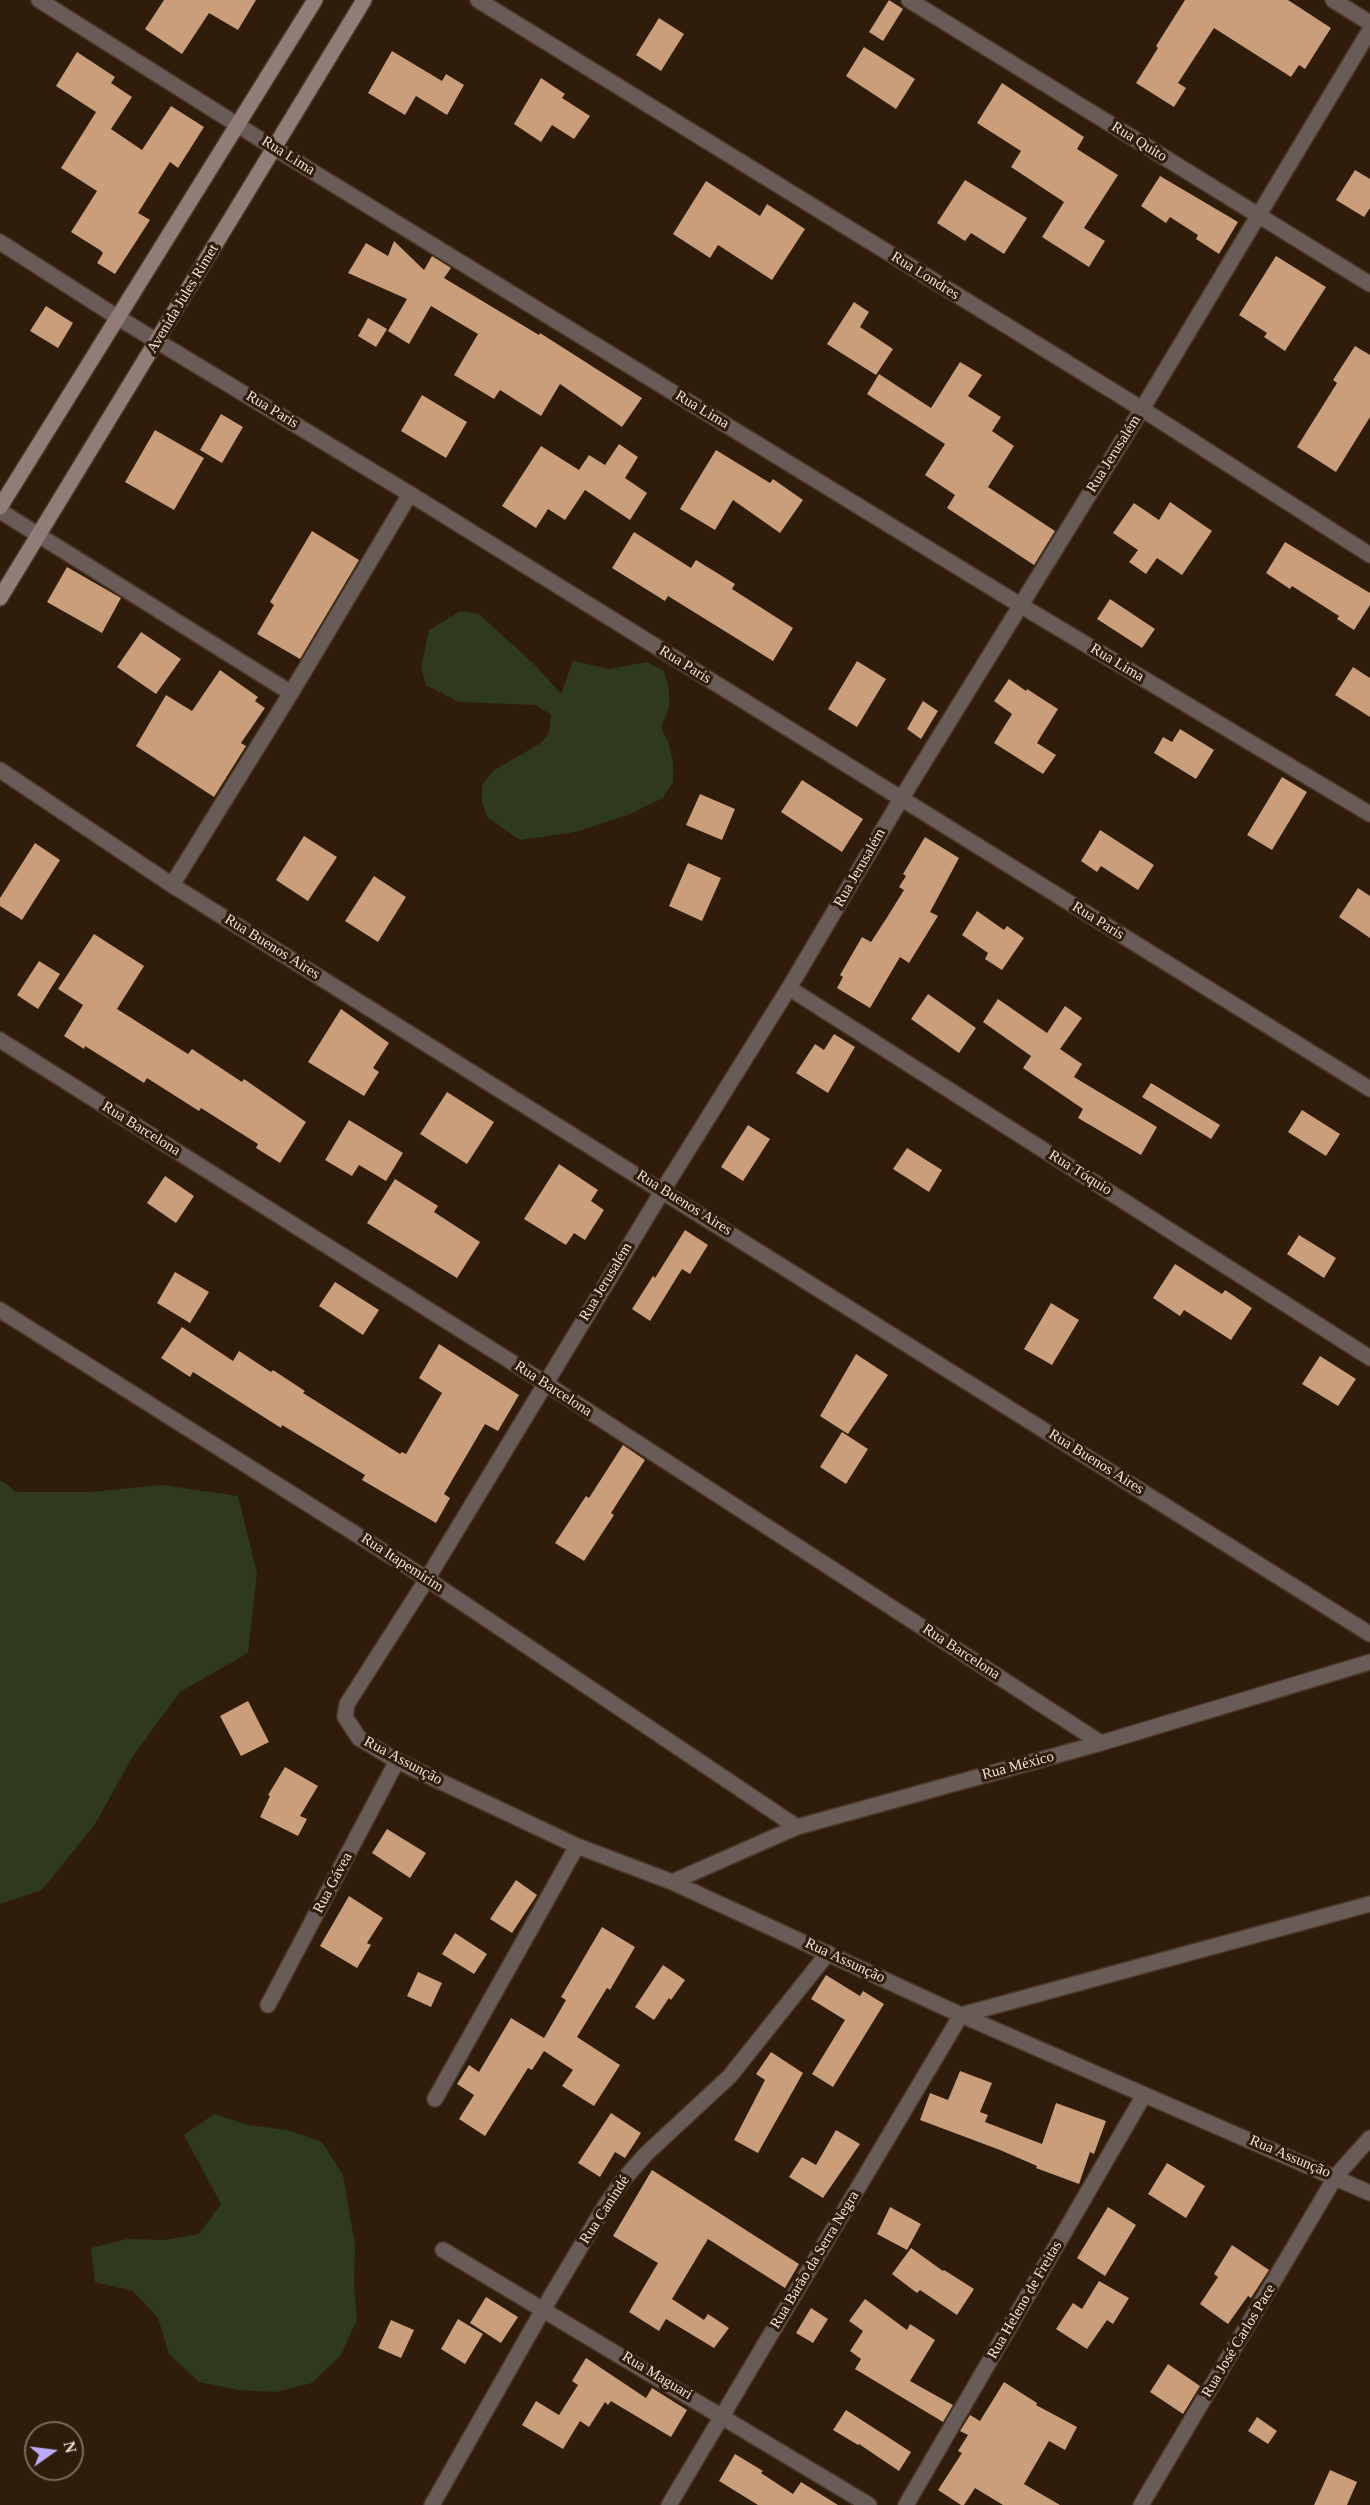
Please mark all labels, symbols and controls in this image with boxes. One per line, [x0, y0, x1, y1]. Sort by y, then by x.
street label: Rua Quito [1108, 118, 1170, 166]
street label: Rua Lima [258, 133, 318, 179]
street label: Avenida Jules Rimet [143, 241, 223, 357]
street label: Rua Londres [888, 248, 962, 304]
street label: Rua Paris [243, 387, 301, 433]
street label: Rua Lima [672, 387, 732, 433]
street label: Rua Jerusalém [1083, 412, 1145, 496]
street label: Rua Lima [1087, 640, 1147, 686]
street label: Rua Paris [656, 642, 714, 688]
street label: Rua Jerusalém [830, 825, 890, 911]
street label: Rua Paris [1069, 898, 1127, 944]
street label: Rua Buenos Aires [221, 910, 323, 984]
street label: Rua Barcelona [99, 1098, 183, 1160]
street label: Rua Tóquio [1045, 1146, 1115, 1200]
street label: Rua Buenos Aires [633, 1166, 735, 1240]
street label: Rua Jerusalém [576, 1240, 636, 1324]
street label: Rua Barcelona [511, 1357, 595, 1421]
street label: Rua Buenos Aires [1045, 1425, 1147, 1499]
street label: Rua Itapemirim [357, 1530, 447, 1596]
street label: Rua Barcelona [919, 1620, 1003, 1684]
street label: Rua Assunção [361, 1733, 445, 1789]
street label: Rua México [980, 1748, 1056, 1784]
street label: Rua Gávea [310, 1850, 356, 1916]
street label: Rua Assunção [802, 1935, 888, 1987]
street label: Rua Assunção [1247, 2132, 1333, 2182]
street label: Rua Canindé [576, 2172, 634, 2248]
street label: Rua Barão da Serra Negra [767, 2188, 863, 2332]
street label: Rua Heleno de Freitas [984, 2238, 1066, 2362]
street label: Rua José Carlos Pace [1198, 2281, 1280, 2401]
street label: Rua Maguari [619, 2348, 695, 2404]
north arrow [24, 2421, 84, 2481]
text: N [60, 2439, 80, 2455]

